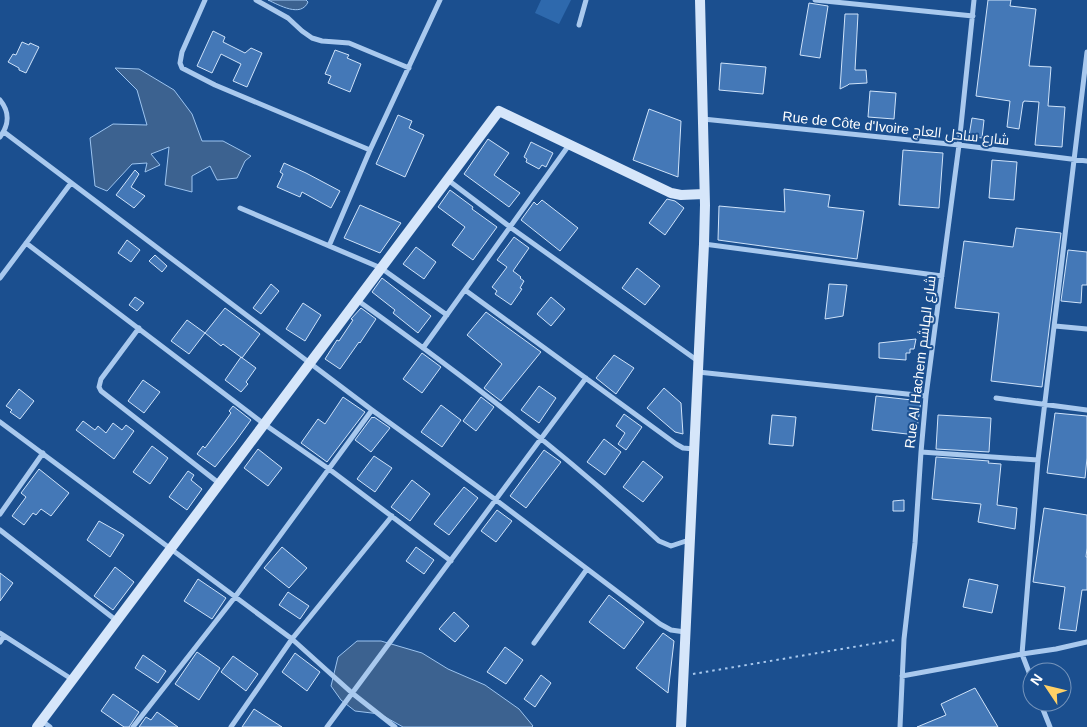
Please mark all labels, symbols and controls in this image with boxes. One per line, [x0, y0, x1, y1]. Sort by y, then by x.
street label: Rue de Côte d'Ivoire شارع ساحل العاج [782, 108, 1010, 149]
street label: Rue Al Hachem شارع الهاشم [901, 275, 941, 450]
north arrow [1022, 662, 1072, 712]
text: N [1027, 671, 1046, 688]

